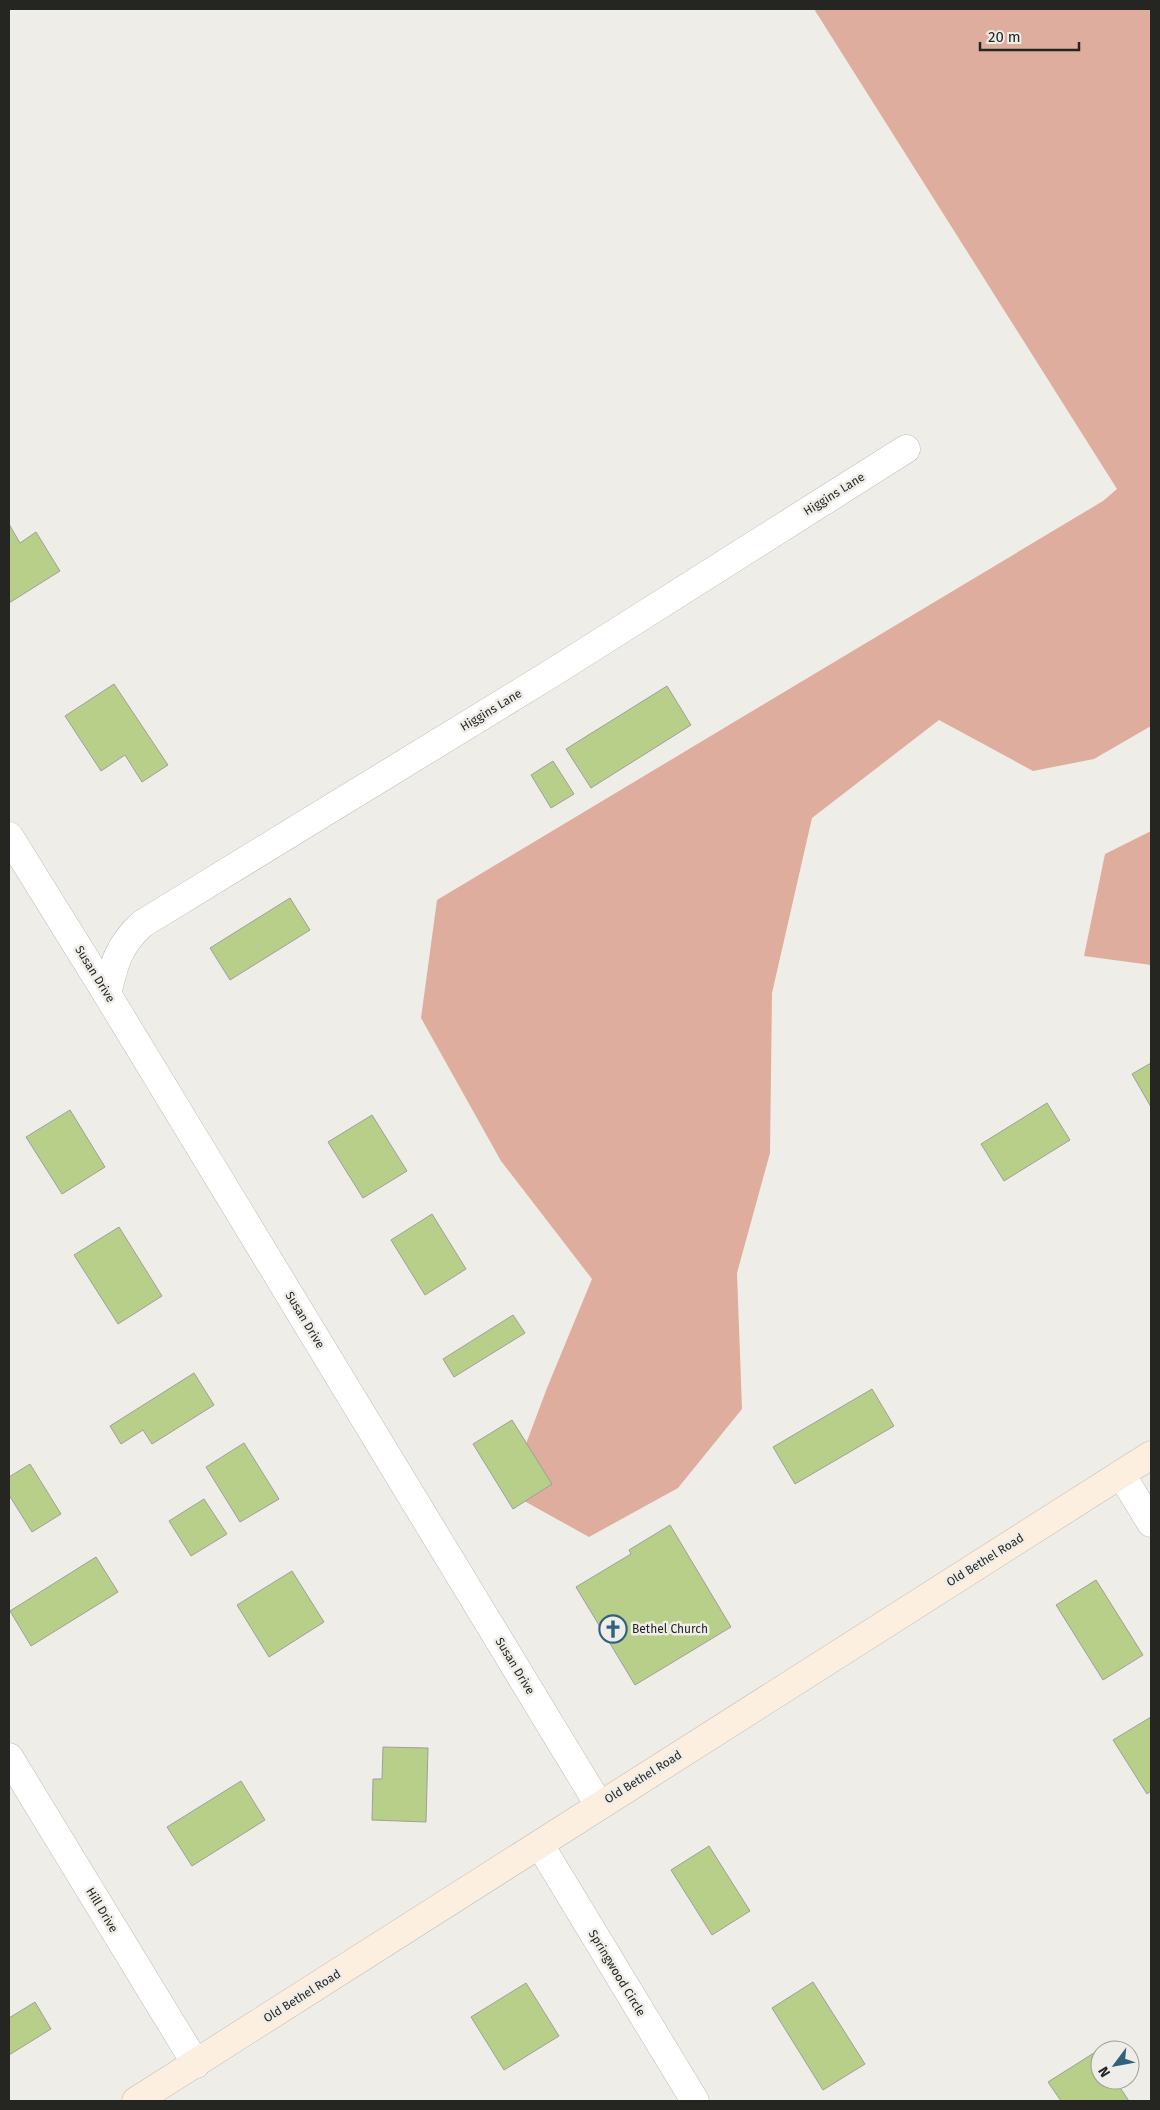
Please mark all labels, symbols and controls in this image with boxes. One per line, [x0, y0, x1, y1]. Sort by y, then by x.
scale bar [980, 20, 1079, 52]
text: 20 m [988, 28, 1021, 46]
street label: Higgins Lane [801, 470, 867, 518]
street label: Higgins Lane [458, 686, 524, 734]
street label: Susan Drive [72, 943, 118, 1005]
street label: Susan Drive [283, 1289, 327, 1351]
street label: Old Bethel Road [944, 1531, 1026, 1589]
church icon: Bethel Church [598, 1614, 628, 1644]
place label: Bethel Church [632, 1622, 708, 1636]
street label: Susan Drive [493, 1635, 537, 1697]
street label: Old Bethel Road [602, 1748, 684, 1806]
street label: Hill Drive [83, 1885, 121, 1935]
street label: Springwood Circle [586, 1927, 648, 2019]
street label: Old Bethel Road [261, 1967, 343, 2025]
north arrow [1090, 2040, 1140, 2090]
text: N [1095, 2063, 1114, 2080]

